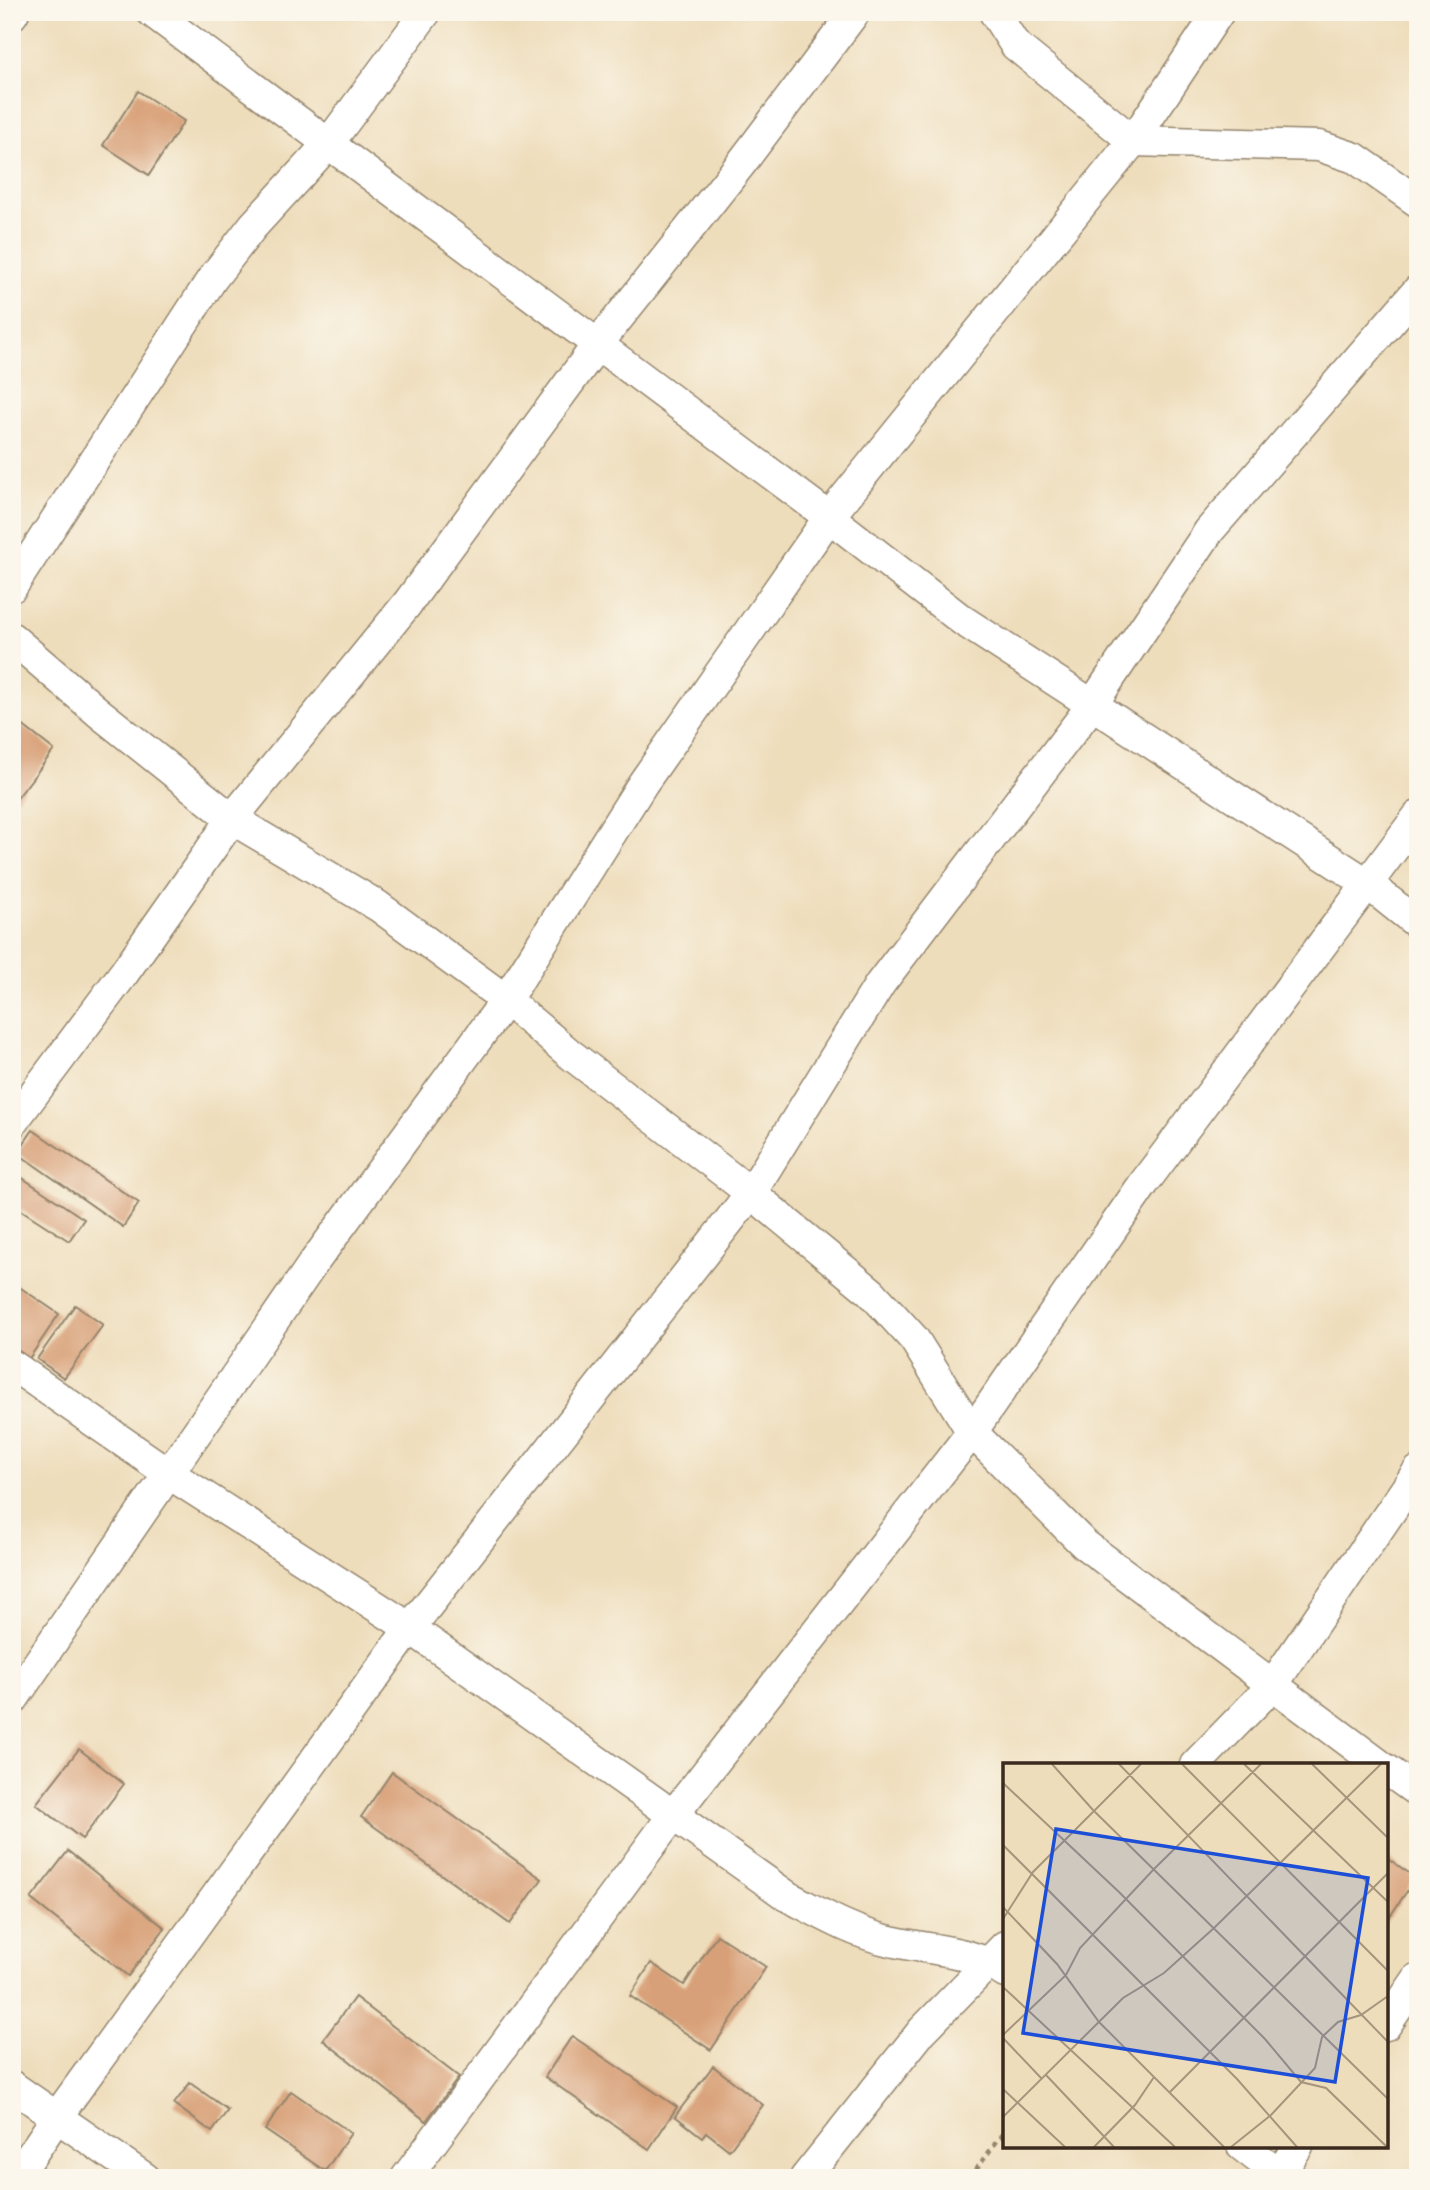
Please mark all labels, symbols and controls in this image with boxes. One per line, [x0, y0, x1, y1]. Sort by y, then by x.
inset map [1003, 1763, 1388, 2148]

